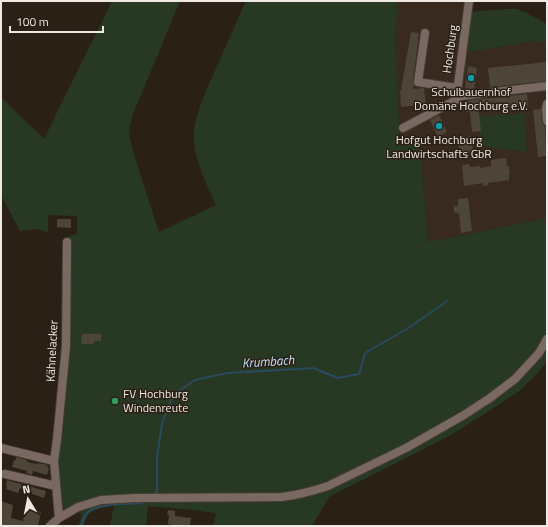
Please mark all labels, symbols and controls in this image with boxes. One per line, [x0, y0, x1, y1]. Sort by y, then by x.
scale bar [10, 8, 103, 34]
text: 100 m [16, 12, 49, 31]
street label: Hochburg [437, 23, 462, 75]
marker: Schulbauernhof Domäne Hochburg e.V. [466, 73, 476, 83]
place label: Schulbauernhof Domäne Hochburg e.V. [414, 82, 528, 115]
marker: Hofgut Hochburg Landwirtschafts GbR [434, 121, 444, 131]
place label: Hofgut Hochburg Landwirtschafts GbR [386, 130, 492, 163]
street label: Kähnelacker [40, 320, 63, 382]
water label: Krumbach [241, 349, 295, 373]
place label: FV Hochburg Windenreute [123, 384, 188, 417]
marker: FV Hochburg Windenreute [110, 396, 120, 406]
north arrow [8, 479, 48, 519]
text: N [21, 481, 31, 498]

